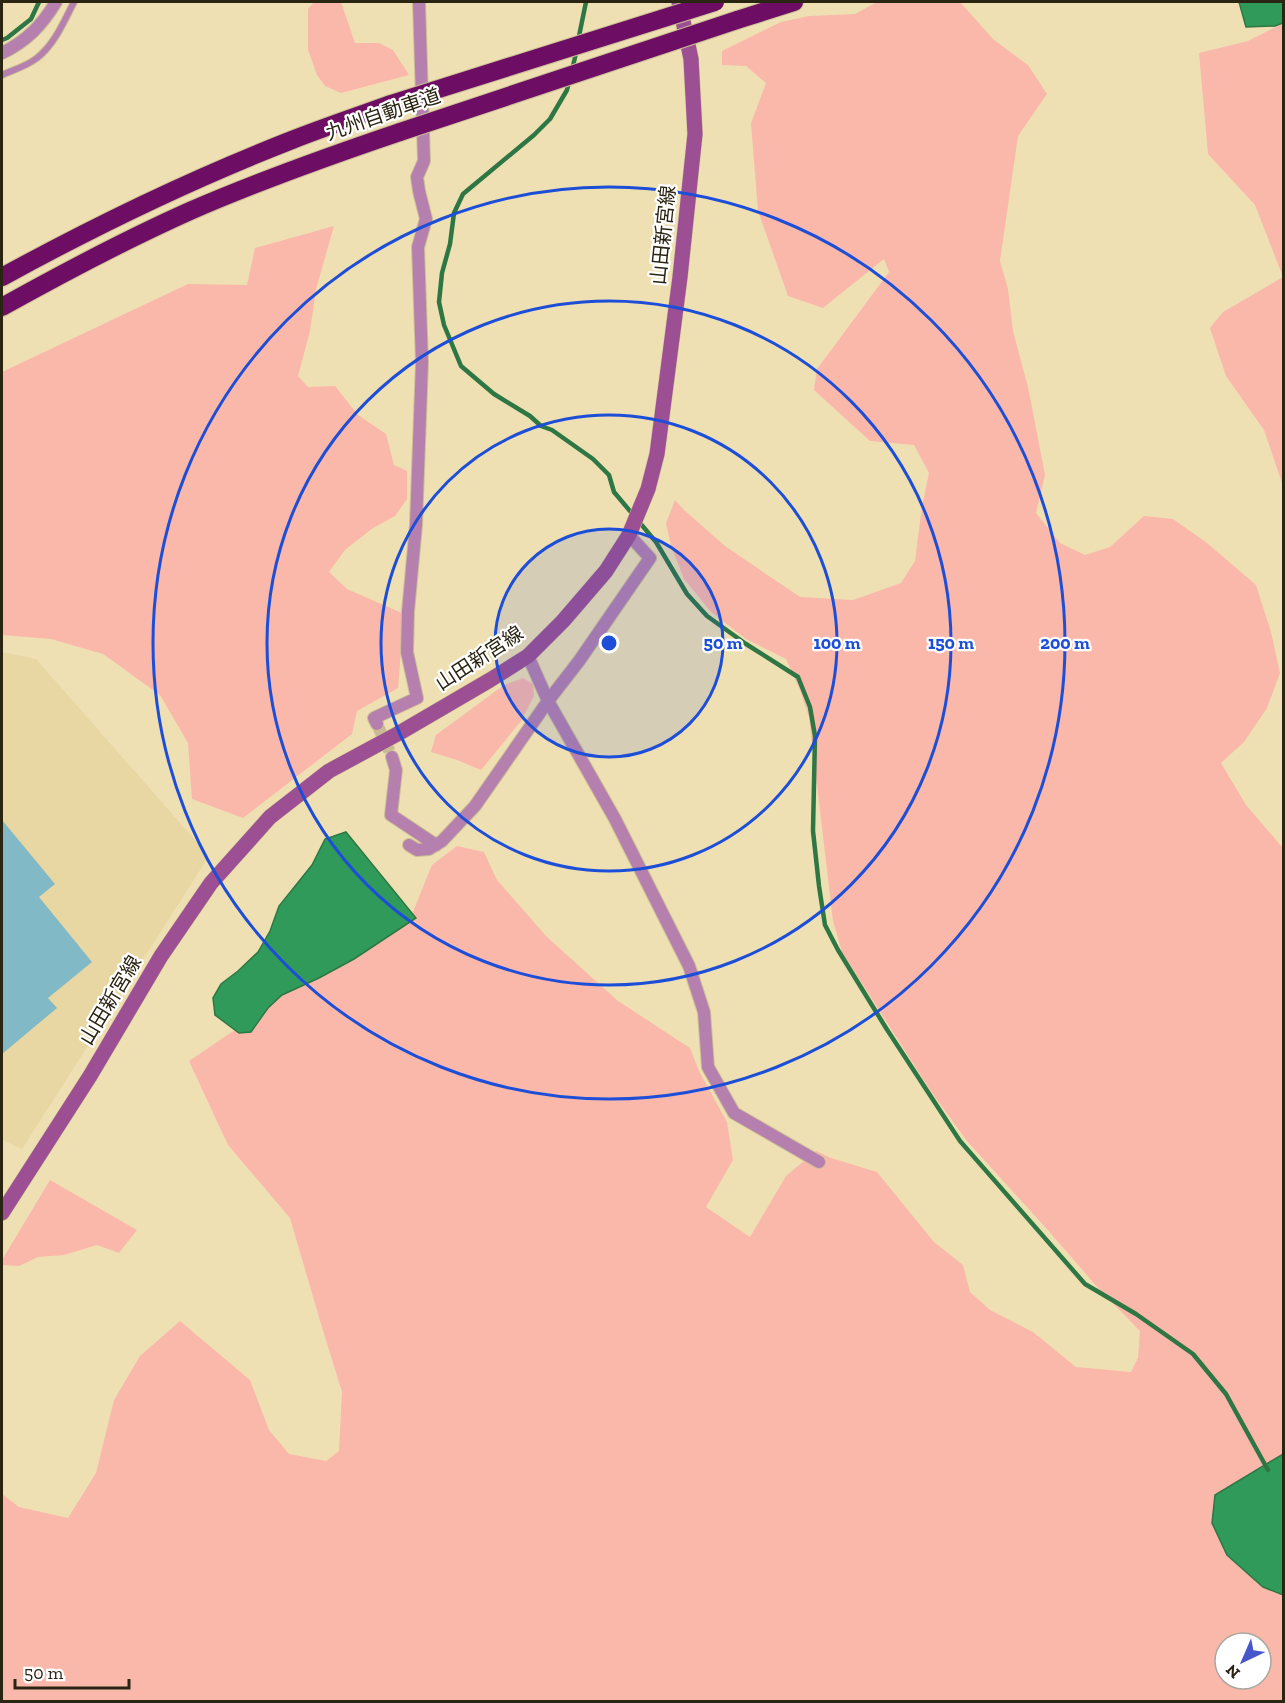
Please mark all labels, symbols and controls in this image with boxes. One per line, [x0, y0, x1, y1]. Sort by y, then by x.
street label: 九州自動車道 [322, 83, 444, 145]
street label: 山田新宮線 [646, 184, 680, 286]
street label: 山田新宮線 [431, 621, 527, 695]
text: 50 m [704, 632, 743, 654]
text: 100 m [813, 632, 861, 654]
text: 150 m [928, 632, 974, 654]
text: 200 m [1040, 632, 1090, 654]
centre of rings [599, 633, 619, 653]
street label: 山田新宮線 [74, 951, 146, 1049]
north arrow [1213, 1631, 1273, 1691]
scale bar [15, 1652, 129, 1690]
text: N [1222, 1660, 1244, 1682]
text: 50 m [24, 1662, 64, 1684]

